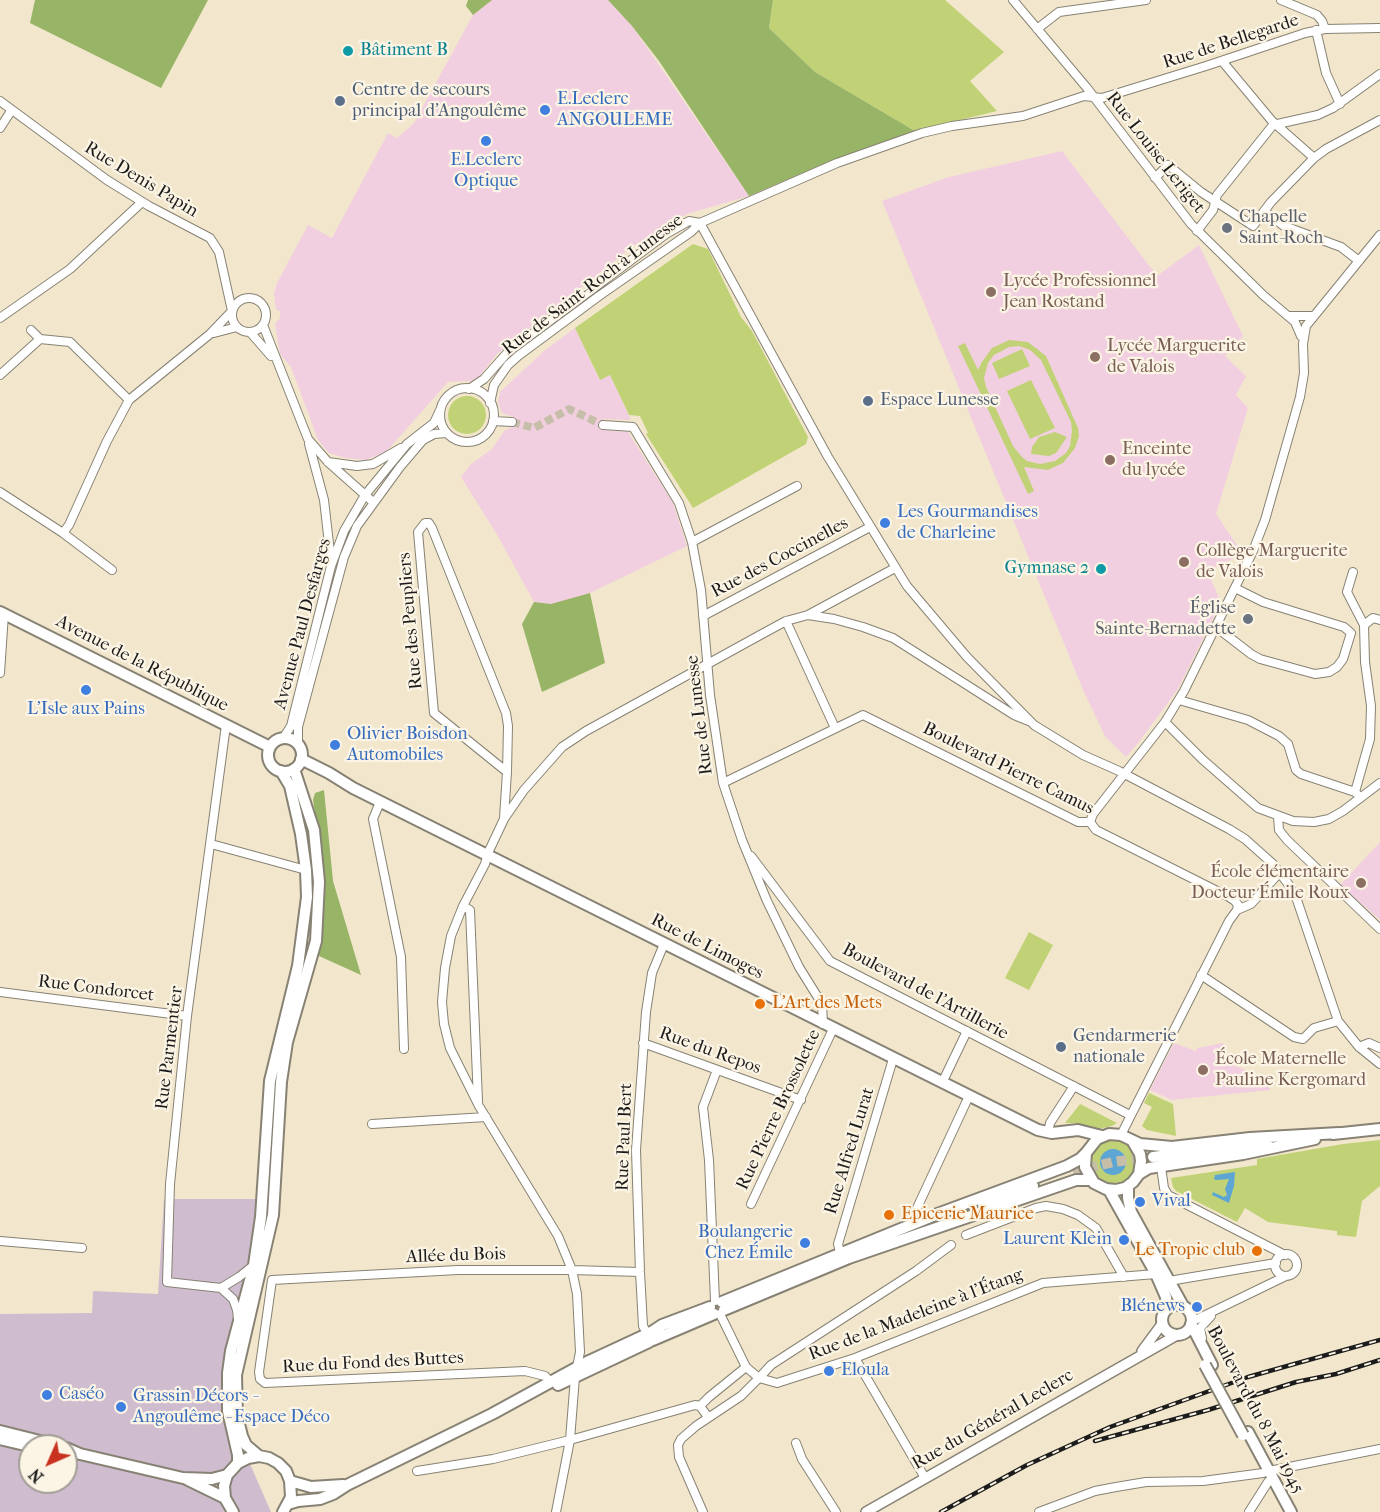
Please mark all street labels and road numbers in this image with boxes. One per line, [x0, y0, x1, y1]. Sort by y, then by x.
street label: Rue de Bellegarde [1160, 10, 1302, 74]
street label: Rue Louise Leriget [1101, 88, 1209, 218]
street label: Rue Denis Papin [80, 138, 202, 222]
street label: Rue de Saint-Roch à Lunesse [498, 210, 688, 360]
street label: Rue des Coccinelles [708, 513, 852, 603]
street label: Avenue Paul Desfarges [270, 536, 336, 712]
street label: Rue des Peupliers [394, 552, 428, 690]
street label: Avenue de la République [52, 611, 232, 717]
street label: Rue de Lunesse [682, 654, 718, 776]
street label: Boulevard Pierre Camus [919, 718, 1097, 820]
street label: Rue de Limoges [647, 909, 767, 985]
street label: Boulevard de l'Artillerie [838, 939, 1012, 1045]
street label: Rue Condorcet [37, 971, 155, 1007]
street label: Rue Parmentier [152, 985, 188, 1111]
street label: Rue du Repos [656, 1023, 764, 1079]
street label: Rue Pierre Brossolette [732, 1026, 826, 1194]
street label: Rue Paul Bert [612, 1082, 638, 1192]
street label: Rue Alfred Lurat [820, 1085, 880, 1217]
street label: Allée du Bois [406, 1243, 506, 1269]
street label: Rue de la Madeleine à l'Étang [806, 1264, 1026, 1366]
street label: Boulevard du 8 Mai 1945 [1202, 1322, 1308, 1498]
street label: Rue du Fond des Buttes [282, 1347, 464, 1379]
street label: Rue du Général Leclerc [909, 1365, 1077, 1475]

